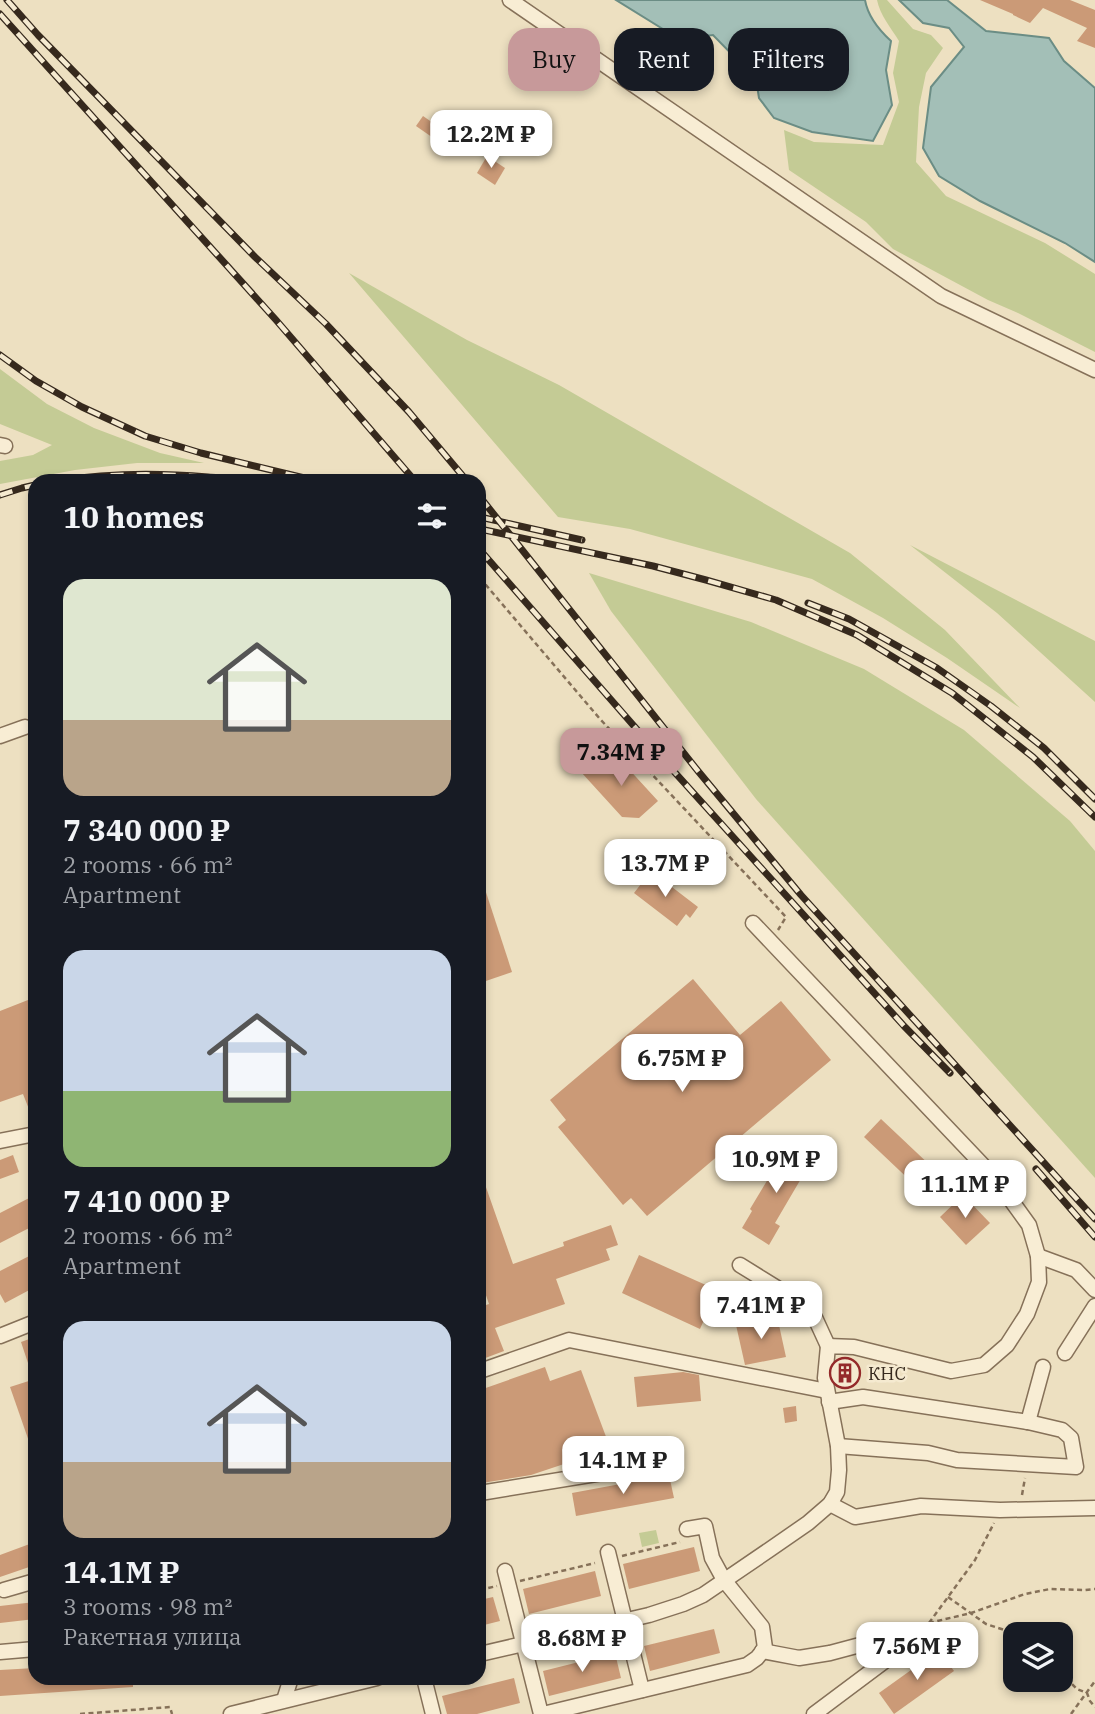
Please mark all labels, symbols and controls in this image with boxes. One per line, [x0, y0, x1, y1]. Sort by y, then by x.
chip: Buy [508, 28, 600, 91]
chip: Rent [614, 28, 714, 91]
chip: Filters [728, 28, 849, 91]
pin: 12.2M ₽ [426, 110, 556, 170]
text: 12.2M ₽ [446, 118, 536, 148]
text: 10 homes [63, 497, 204, 536]
icon: filters [413, 497, 451, 535]
icon: home [194, 624, 320, 750]
pin: 7.34M ₽ [556, 728, 686, 788]
text: 7.34M ₽ [576, 736, 666, 766]
text: 7 340 000 ₽ [63, 810, 230, 849]
pin: 13.7M ₽ [600, 839, 730, 899]
text: 13.7M ₽ [620, 847, 710, 877]
text: 2 rooms · 66 m² [63, 849, 233, 879]
text: Apartment [63, 879, 181, 909]
icon: home [194, 995, 320, 1121]
pin: 6.75M ₽ [617, 1034, 747, 1094]
text: 6.75M ₽ [637, 1042, 727, 1072]
pin: 10.9M ₽ [711, 1136, 841, 1195]
text: 10.9M ₽ [731, 1143, 821, 1173]
pin: 11.1M ₽ [900, 1160, 1030, 1220]
text: 11.1M ₽ [920, 1168, 1010, 1198]
text: 7 410 000 ₽ [63, 1181, 230, 1220]
text: 2 rooms · 66 m² [63, 1220, 233, 1250]
text: Apartment [63, 1250, 181, 1280]
pin: 7.41M ₽ [696, 1282, 826, 1341]
text: 7.41M ₽ [716, 1289, 806, 1319]
building icon: КНС [828, 1356, 862, 1390]
place label: КНС [868, 1362, 906, 1385]
icon: home [194, 1366, 320, 1492]
pin: 14.1M ₽ [558, 1436, 688, 1496]
text: 14.1M ₽ [578, 1444, 668, 1474]
text: 14.1M ₽ [63, 1552, 180, 1591]
text: 3 rooms · 98 m² [63, 1591, 233, 1621]
pin: 8.68M ₽ [517, 1614, 647, 1674]
text: Ракетная улица [63, 1621, 242, 1651]
text: 8.68M ₽ [537, 1622, 627, 1652]
pin: 7.56M ₽ [852, 1622, 982, 1682]
map controls [1003, 1622, 1073, 1692]
button: layers [1003, 1622, 1073, 1692]
text: 7.56M ₽ [872, 1630, 962, 1660]

